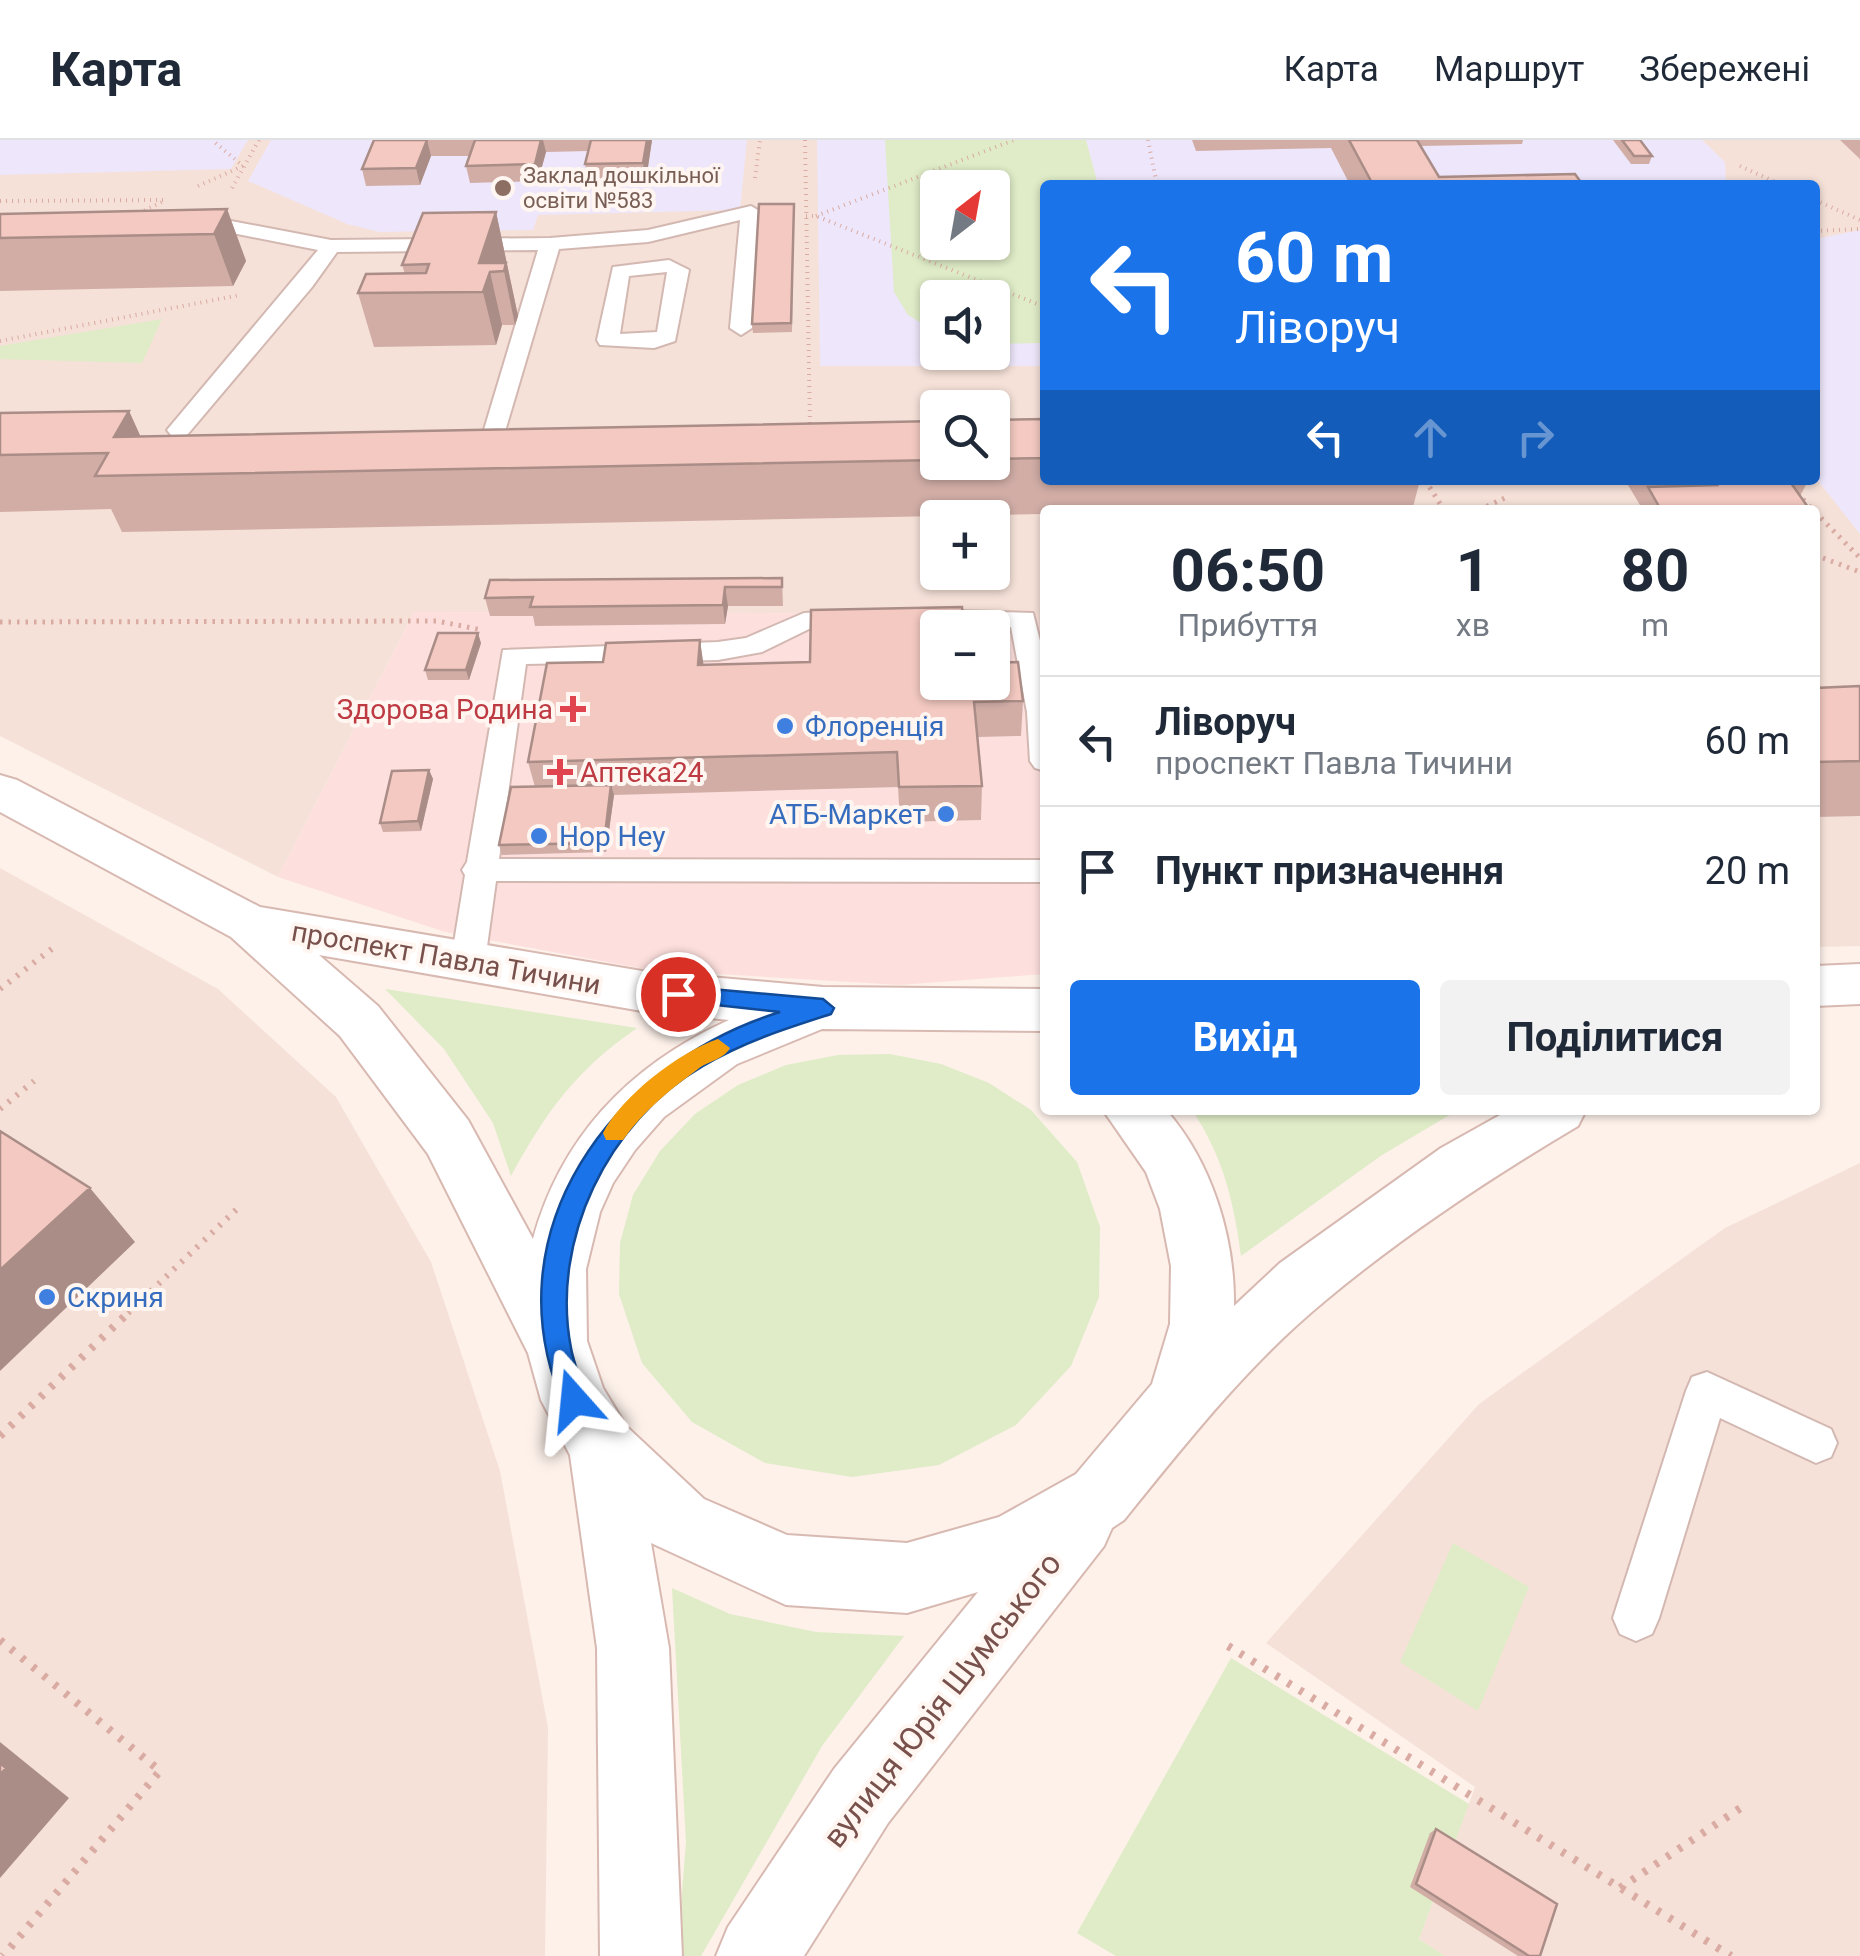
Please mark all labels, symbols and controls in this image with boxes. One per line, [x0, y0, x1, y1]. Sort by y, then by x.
text: Карта [50, 41, 182, 98]
text: Карта [1283, 49, 1379, 90]
text: Маршрут [1434, 49, 1584, 90]
text: Збережені [1639, 49, 1810, 90]
place label: Заклад дошкільної освіти №583 [523, 163, 721, 213]
north arrow [920, 170, 1010, 260]
map controls [920, 170, 1010, 700]
marker: Заклад дошкільної освіти №583 [492, 177, 514, 199]
text: 60 m [1235, 217, 1393, 299]
icon: left [1070, 220, 1200, 350]
button: sound [920, 280, 1010, 370]
text: Ліворуч [1235, 301, 1400, 354]
button: search [920, 390, 1010, 480]
icon: left [1298, 410, 1353, 465]
icon: ahead [1403, 410, 1458, 465]
icon: right [1508, 410, 1563, 465]
button: + [920, 500, 1010, 590]
text: 06:50 [1171, 535, 1325, 606]
text: 1 [1456, 535, 1490, 606]
text: 80 [1621, 535, 1689, 606]
text: Прибуття [1178, 606, 1318, 644]
text: хв [1456, 606, 1490, 644]
text: m [1641, 606, 1669, 644]
button: − [920, 610, 1010, 700]
place label: Здорова Родина [337, 693, 553, 726]
marker: Здорова Родина [562, 698, 584, 720]
text: Ліворуч [1155, 700, 1296, 744]
place label: Флоренція [805, 710, 944, 743]
icon: left [1070, 714, 1125, 769]
marker: Флоренція [774, 715, 796, 737]
text: 60 m [1705, 719, 1790, 763]
text: проспект Павла Тичини [1155, 744, 1513, 782]
place label: Аптека24 [580, 756, 704, 789]
marker: Аптека24 [549, 761, 571, 783]
place label: АТБ-Маркет [769, 798, 926, 831]
marker: АТБ-Маркет [935, 803, 957, 825]
place label: Hop Hey [559, 820, 666, 853]
marker: Hop Hey [528, 825, 550, 847]
icon: arrive [1070, 844, 1125, 899]
text: Пункт призначення [1155, 849, 1504, 893]
text: 20 m [1705, 849, 1790, 893]
street label: проспект Павла Тичини [289, 915, 603, 1001]
pin [636, 952, 721, 1037]
icon: arrive [651, 967, 706, 1022]
button: Вихід [1070, 980, 1420, 1095]
button: Поділитися [1440, 980, 1790, 1095]
place label: Скриня [67, 1281, 164, 1314]
marker: Скриня [36, 1286, 58, 1308]
position arrow [522, 1348, 626, 1452]
street label: вулиця Юрія Шумського [815, 1545, 1069, 1855]

